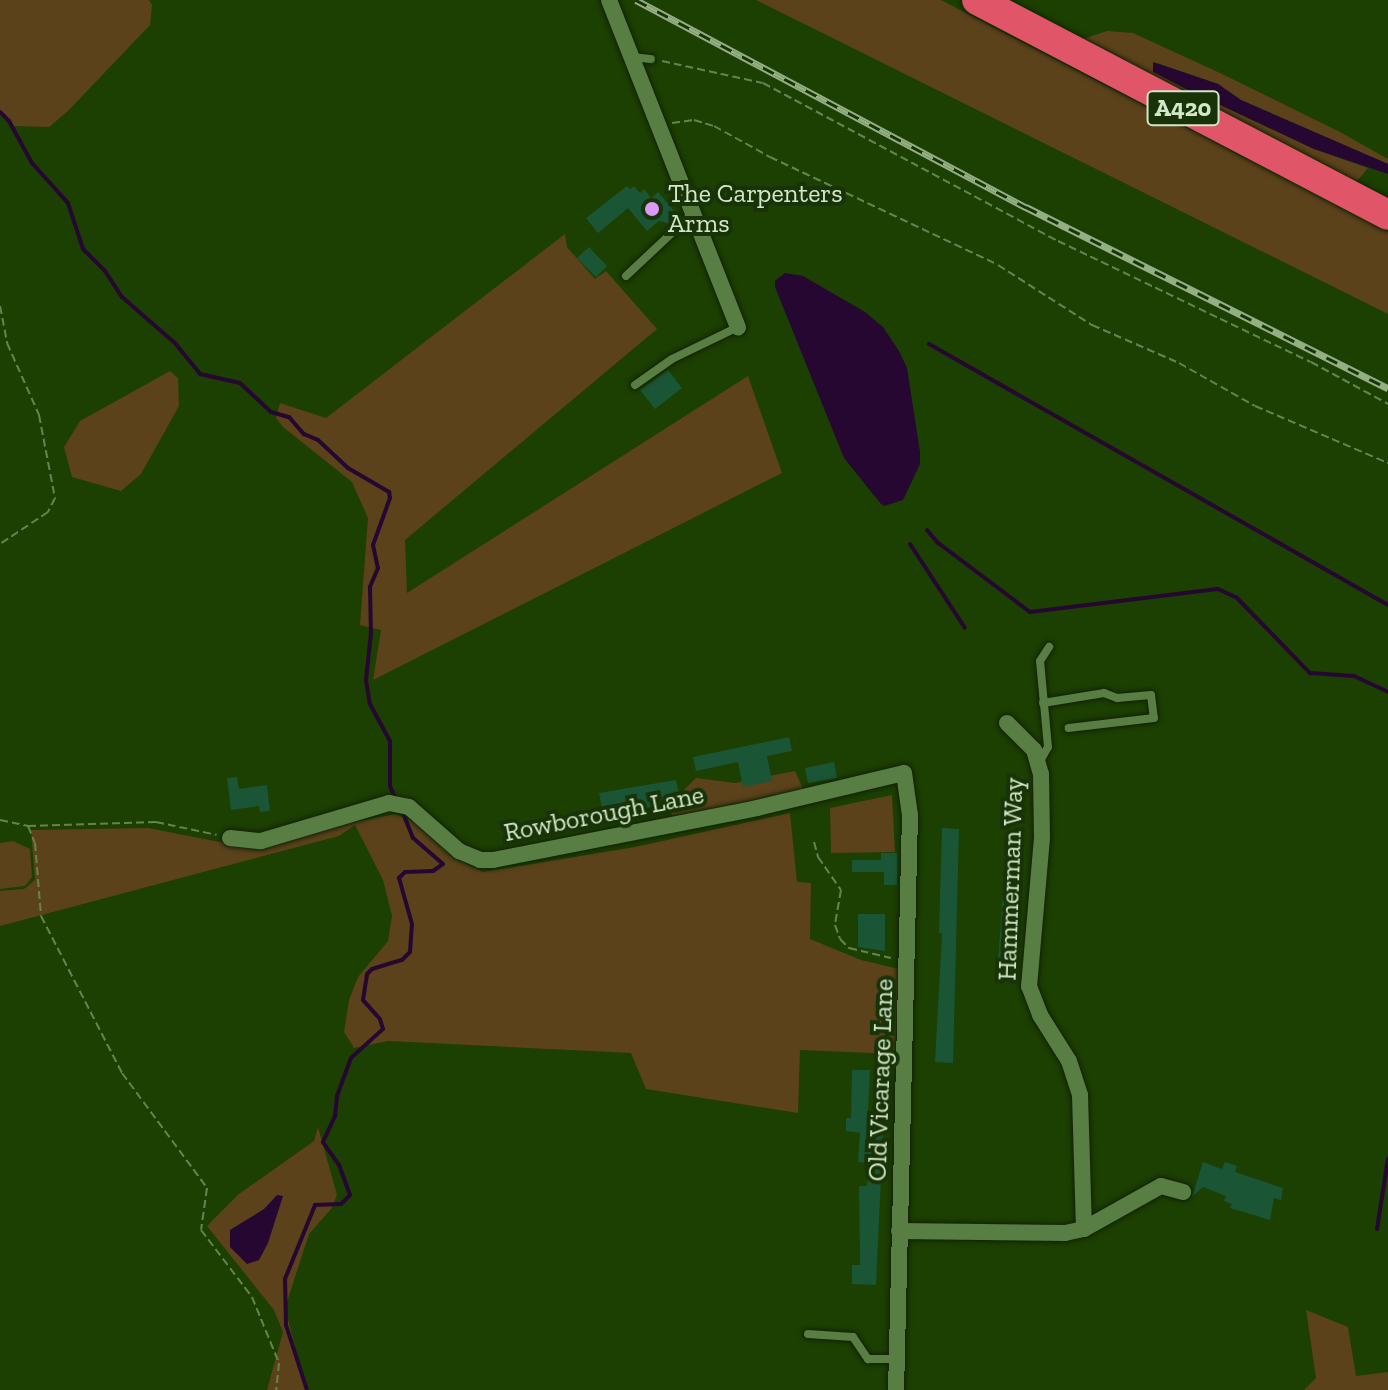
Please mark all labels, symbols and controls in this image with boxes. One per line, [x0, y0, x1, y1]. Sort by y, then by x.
road number: A420 [1145, 88, 1221, 128]
place label: The Carpenters Arms [668, 178, 843, 240]
marker: The Carpenters Arms [643, 200, 661, 218]
street label: Hammerman Way [992, 776, 1030, 982]
street label: Rowborough Lane [501, 779, 707, 849]
street label: Old Vicarage Lane [862, 978, 900, 1182]

